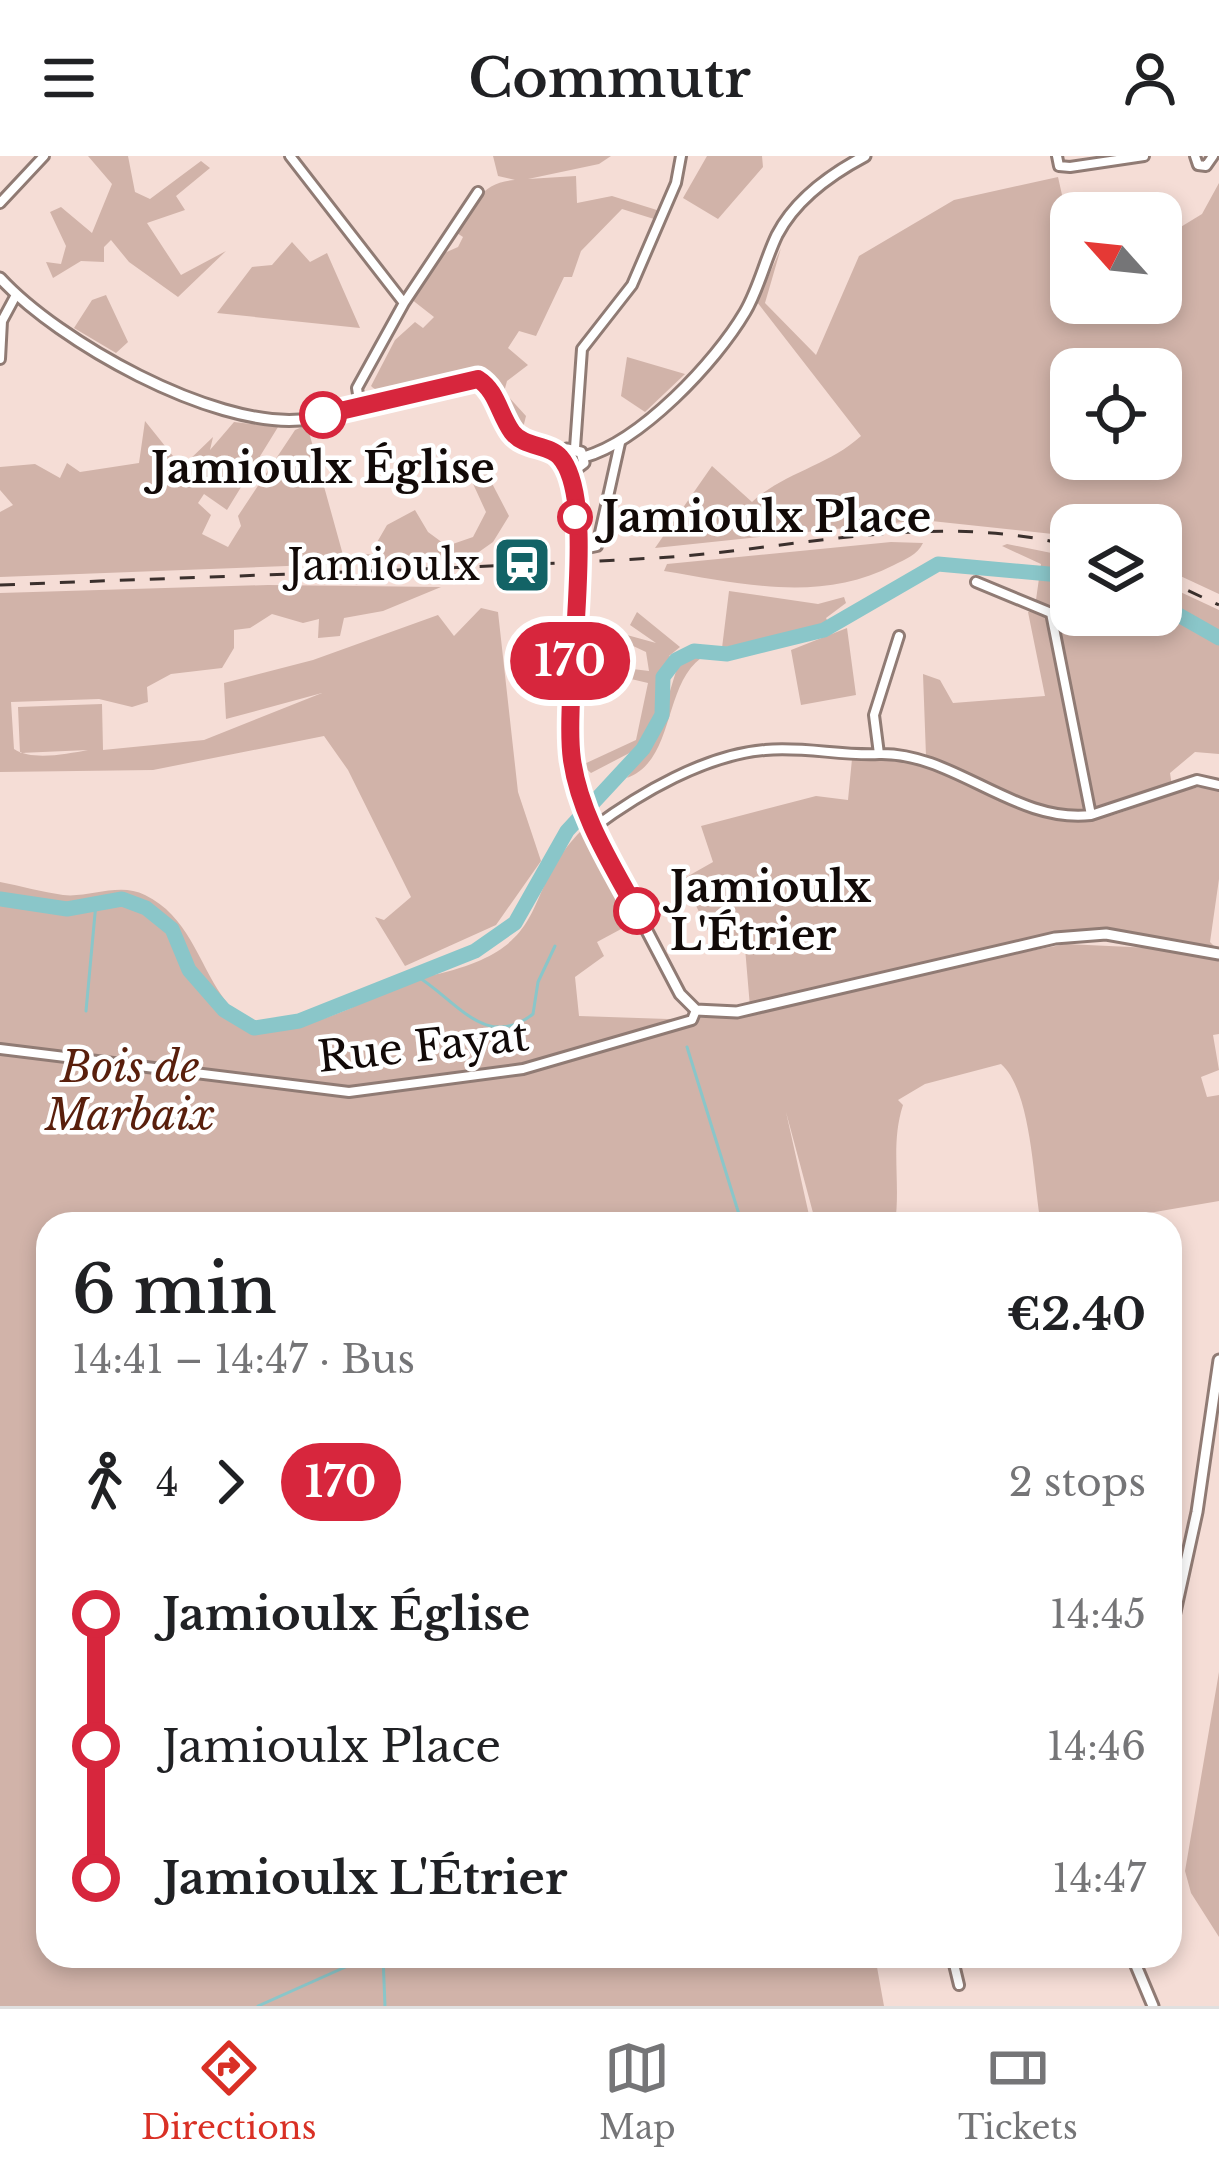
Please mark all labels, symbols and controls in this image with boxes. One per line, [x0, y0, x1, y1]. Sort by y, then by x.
icon: menu [36, 45, 102, 111]
text: Commutr [468, 45, 751, 112]
icon: person [1117, 45, 1183, 111]
north arrow [1050, 192, 1182, 324]
map controls [1050, 192, 1182, 636]
button: locate [1050, 348, 1182, 480]
marker: Jamioulx Église [301, 393, 345, 437]
place label: Jamioulx Église [143, 442, 495, 494]
place label: Jamioulx Place [594, 491, 931, 543]
marker: Jamioulx Place [559, 501, 591, 533]
button: layers [1050, 504, 1182, 636]
station icon: Jamioulx [491, 534, 553, 596]
place label: Jamioulx [282, 539, 480, 591]
line badge: 170 [501, 622, 639, 700]
text: 170 [534, 635, 606, 687]
place label: Jamioulx L'Étrier [662, 861, 872, 961]
marker: Jamioulx L'Étrier [615, 889, 659, 933]
street label: Rue Fayat [315, 1009, 531, 1083]
park label: Bois de Marbaix [43, 1041, 215, 1141]
text: 6 min [72, 1249, 277, 1331]
text: €2.40 [1007, 1286, 1146, 1342]
text: 14:41 – 14:47 · Bus [72, 1335, 415, 1384]
icon: walk [72, 1449, 138, 1515]
icon: forward [197, 1449, 263, 1515]
text: 170 [305, 1456, 377, 1508]
text: 4 [156, 1458, 179, 1507]
text: 2 stops [1009, 1458, 1146, 1507]
text: Jamioulx Église [162, 1586, 530, 1642]
text: 14:45 [1050, 1590, 1146, 1639]
text: Jamioulx Place [162, 1718, 501, 1774]
text: 14:46 [1047, 1722, 1146, 1771]
text: Jamioulx L'Étrier [162, 1850, 567, 1906]
text: 14:47 [1052, 1854, 1146, 1903]
tab: Directions [141, 2035, 317, 2148]
tab: Map [599, 2035, 676, 2148]
tab: Tickets [958, 2035, 1078, 2148]

